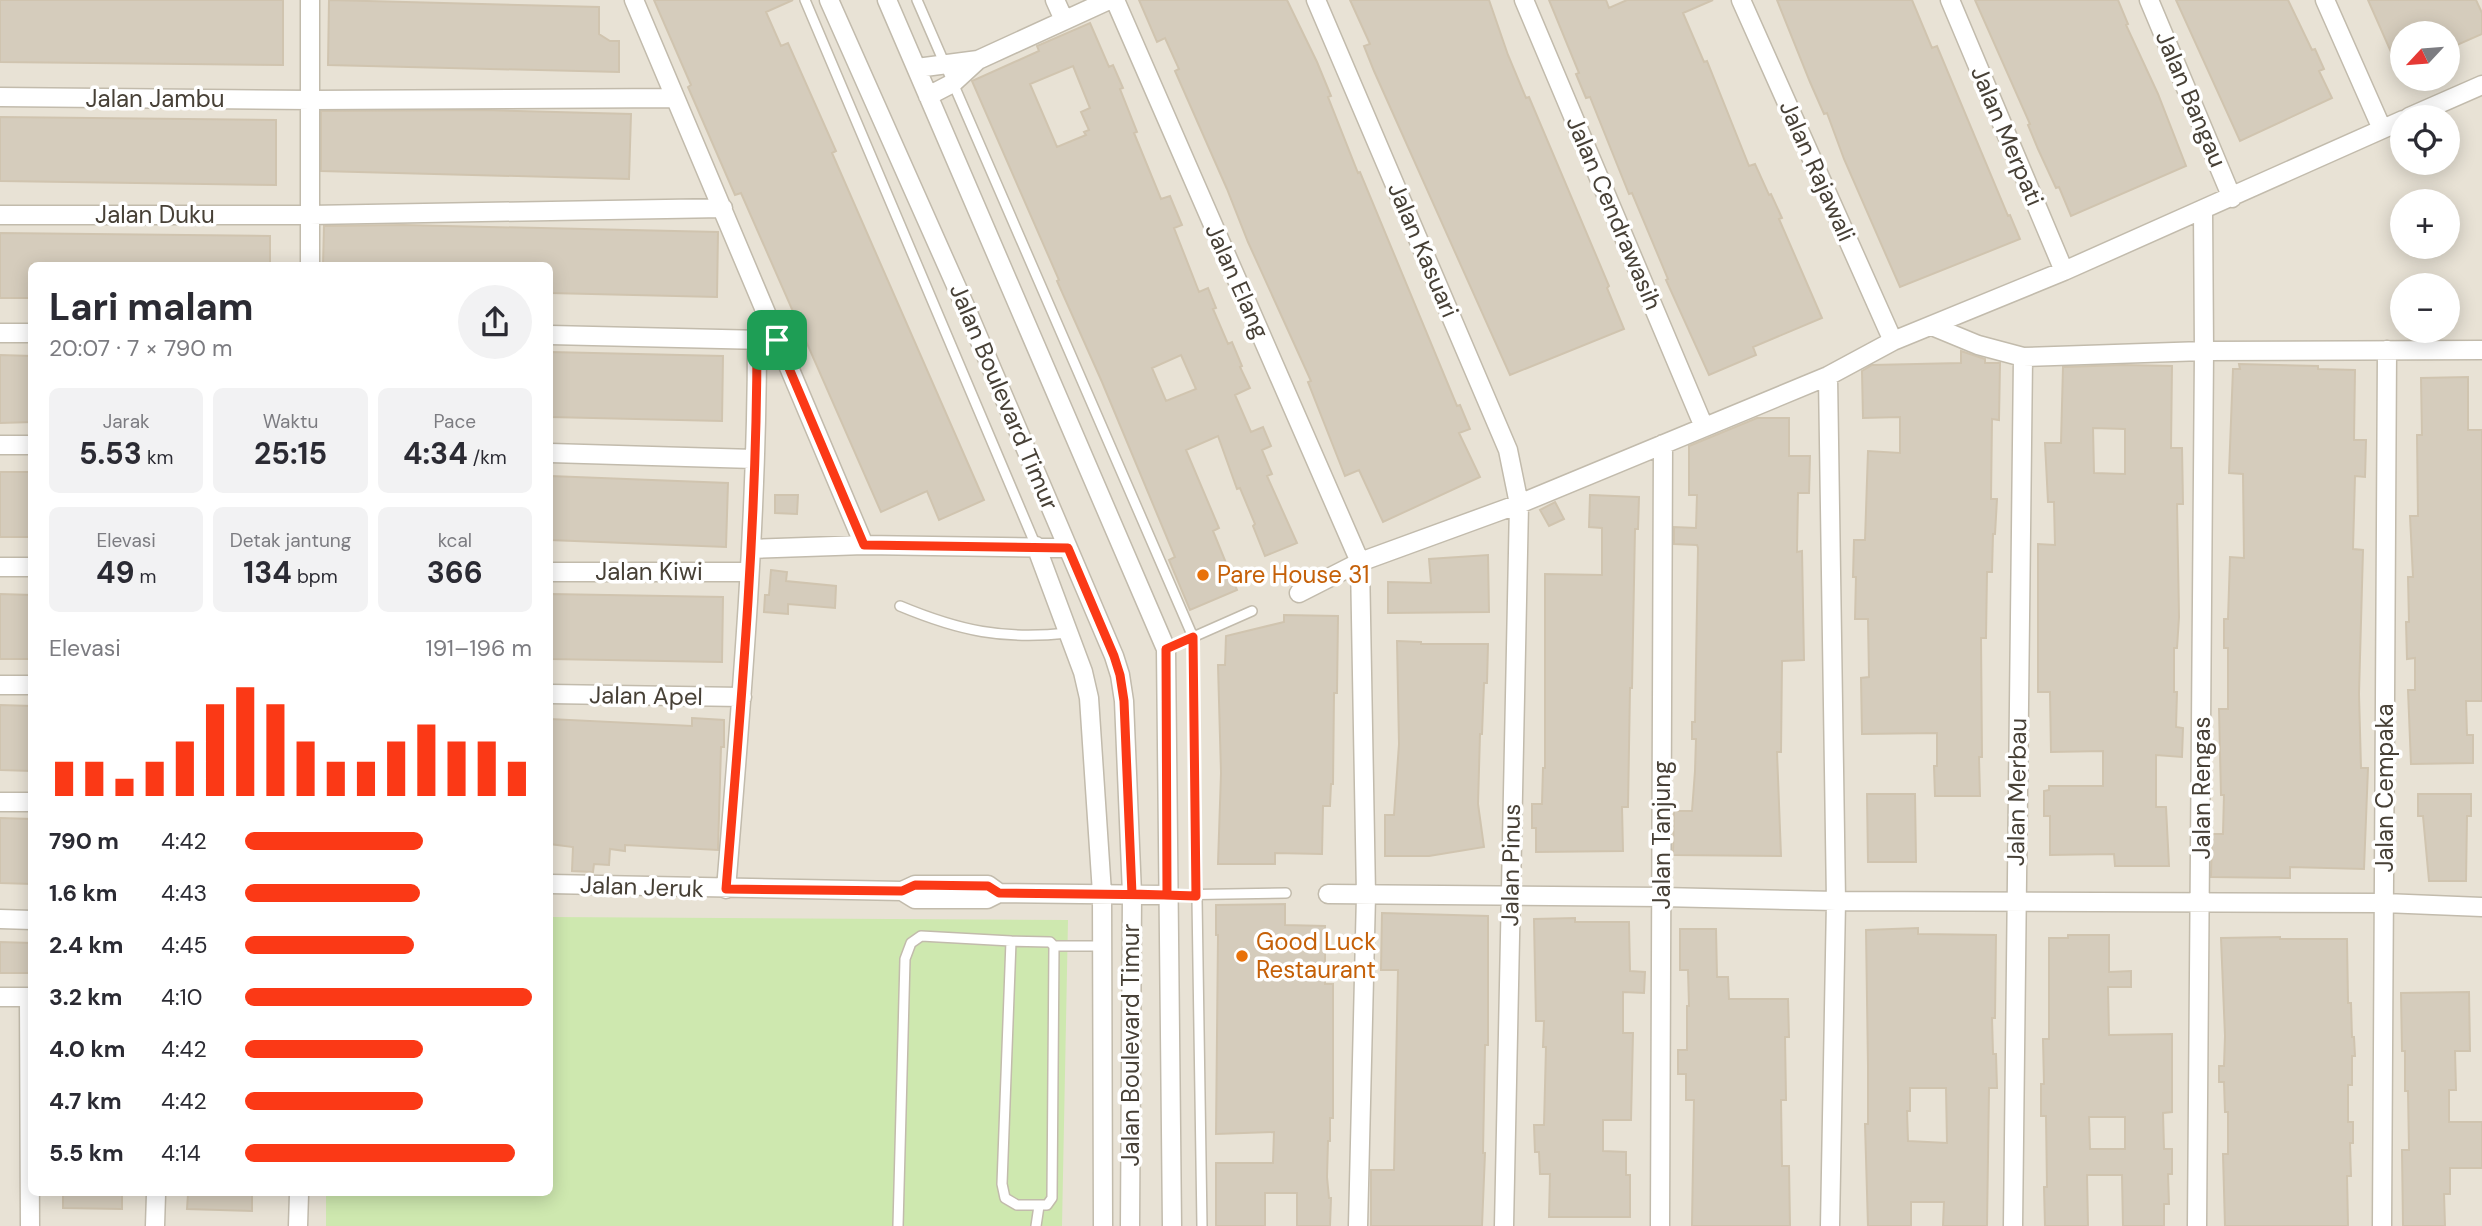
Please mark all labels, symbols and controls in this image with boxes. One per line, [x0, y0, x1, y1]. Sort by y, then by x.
north arrow [2390, 21, 2460, 91]
map controls [2390, 21, 2460, 343]
street label: Jalan Bangau [2149, 26, 2234, 172]
street label: Jalan Merpati [1964, 61, 2051, 211]
street label: Jalan Jambu [86, 83, 224, 114]
street label: Jalan Rajawali [1773, 95, 1862, 246]
button: locate [2390, 105, 2460, 175]
street label: Jalan Cendrawasih [1560, 111, 1669, 314]
street label: Jalan Kasuari [1381, 178, 1466, 322]
button: + [2390, 189, 2460, 259]
street label: Jalan Duku [95, 199, 215, 230]
street label: Jalan Elang [1198, 218, 1277, 343]
button: − [2390, 273, 2460, 343]
street label: Jalan Boulevard Timur [943, 279, 1066, 515]
text: Lari malam [49, 282, 254, 332]
button: share [458, 285, 532, 359]
pin [747, 310, 807, 370]
icon: arrive [758, 321, 796, 359]
text: 20:07 · 7 × 790 m [49, 333, 233, 363]
text: Jarak [103, 409, 150, 434]
text: Waktu [263, 409, 318, 434]
text: Pace [434, 409, 476, 434]
text: 5.53 [79, 434, 142, 473]
text: 25:15 [254, 434, 327, 473]
text: 4:34 [403, 434, 468, 473]
text: km [142, 445, 173, 470]
text: /km [468, 445, 507, 470]
text: Elevasi [96, 528, 156, 553]
text: Detak jantung [230, 528, 351, 553]
text: kcal [438, 528, 472, 553]
text: 49 [96, 553, 134, 592]
text: 134 [243, 553, 292, 592]
text: 366 [427, 553, 483, 592]
street label: Jalan Kiwi [595, 556, 703, 587]
place label: Pare House 31 [1217, 559, 1370, 590]
text: m [134, 564, 156, 589]
text: bpm [292, 564, 338, 589]
marker: Pare House 31 [1195, 567, 1211, 583]
text: Elevasi [49, 633, 121, 663]
text: 191–196 m [426, 633, 532, 663]
street label: Jalan Apel [589, 679, 703, 712]
street label: Jalan Cempaka [2369, 703, 2400, 873]
street label: Jalan Rengas [2186, 716, 2217, 860]
street label: Jalan Merbau [2000, 718, 2033, 866]
street label: Jalan Tanjung [1646, 761, 1677, 909]
street label: Jalan Pinus [1494, 803, 1527, 927]
text: 790 m [49, 826, 119, 856]
text: 4:42 [161, 826, 207, 856]
street label: Jalan Jeruk [579, 869, 705, 904]
text: 1.6 km [49, 878, 117, 908]
text: 4:43 [161, 878, 207, 908]
street label: Jalan Boulevard Timur [1115, 923, 1146, 1166]
place label: Good Luck Restaurant [1256, 926, 1376, 985]
text: 2.4 km [49, 930, 123, 960]
text: 4:45 [161, 930, 208, 960]
marker: Good Luck Restaurant [1234, 948, 1250, 964]
text: 3.2 km [49, 982, 122, 1012]
text: 4:10 [161, 982, 203, 1012]
text: 4.0 km [49, 1034, 125, 1064]
text: 4:42 [161, 1034, 207, 1064]
text: 4.7 km [49, 1086, 122, 1116]
text: 4:42 [161, 1086, 207, 1116]
text: 5.5 km [49, 1138, 124, 1168]
text: 4:14 [161, 1138, 201, 1168]

